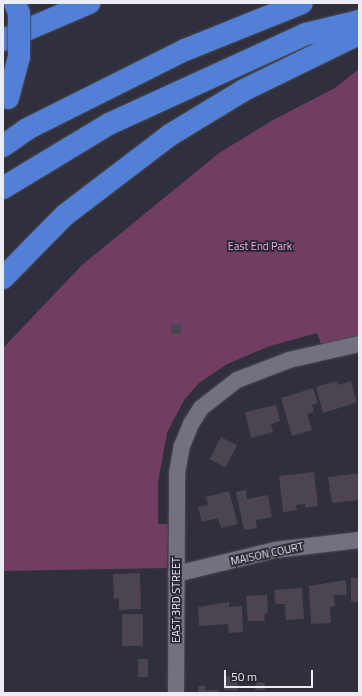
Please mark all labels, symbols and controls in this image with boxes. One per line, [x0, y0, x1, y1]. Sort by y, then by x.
park label: East End Park [228, 239, 292, 253]
street label: MAISON COURT [229, 540, 305, 568]
street label: EAST 3RD STREET [169, 557, 183, 643]
scale bar [226, 662, 315, 688]
text: 50 m [231, 667, 257, 686]

